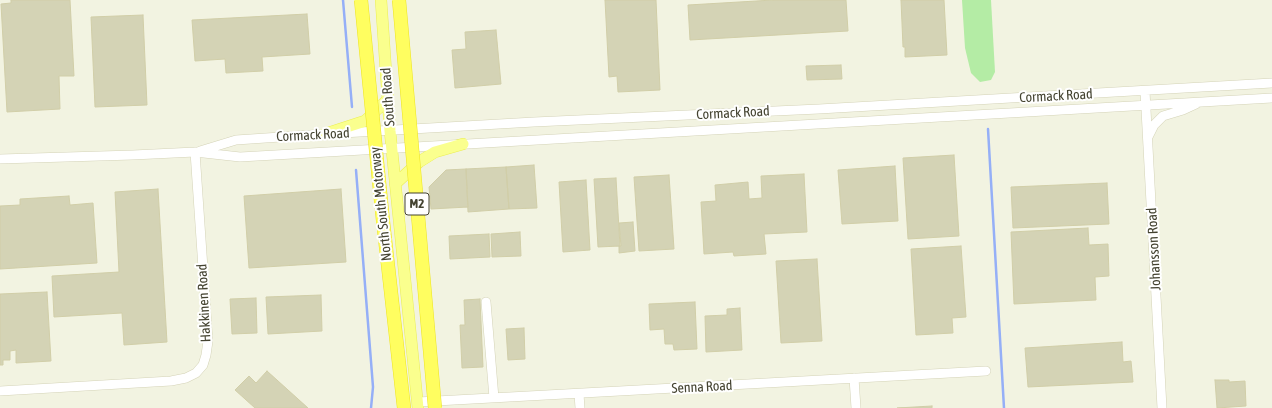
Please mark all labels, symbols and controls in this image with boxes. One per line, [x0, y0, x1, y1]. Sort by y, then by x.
street label: South Road [378, 67, 398, 127]
street label: Cormack Road [1019, 86, 1093, 106]
street label: Cormack Road [696, 103, 770, 123]
street label: Cormack Road [276, 125, 350, 145]
street label: North South Motorway [367, 146, 395, 262]
road number: M2 [405, 193, 429, 215]
street label: Johansson Road [1143, 207, 1165, 291]
street label: Hakkinen Road [194, 263, 214, 343]
street label: Senna Road [671, 377, 733, 397]

